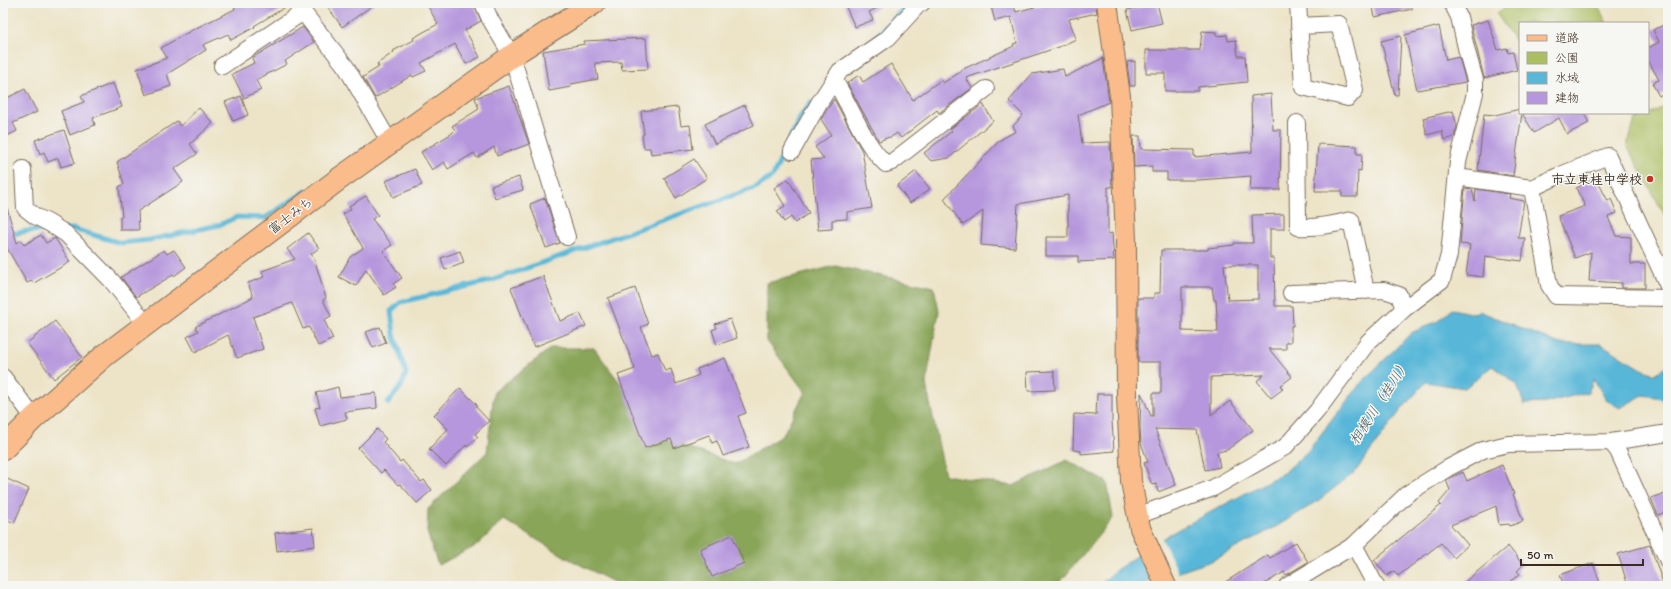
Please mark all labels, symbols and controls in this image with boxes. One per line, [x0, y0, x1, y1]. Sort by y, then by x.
legend [1519, 22, 1649, 114]
text: 道路 [1555, 31, 1579, 45]
text: 公園 [1555, 51, 1579, 65]
text: 水域 [1555, 71, 1579, 85]
text: 建物 [1555, 91, 1579, 105]
place label: 市立東桂中学校 [1551, 172, 1642, 187]
marker: 市立東桂中学校 [1645, 174, 1655, 184]
street label: 富士みち [265, 194, 315, 237]
water label: 相模川（桂川） [1346, 357, 1413, 448]
scale bar [1521, 541, 1643, 567]
text: 50 m [1527, 548, 1553, 562]

